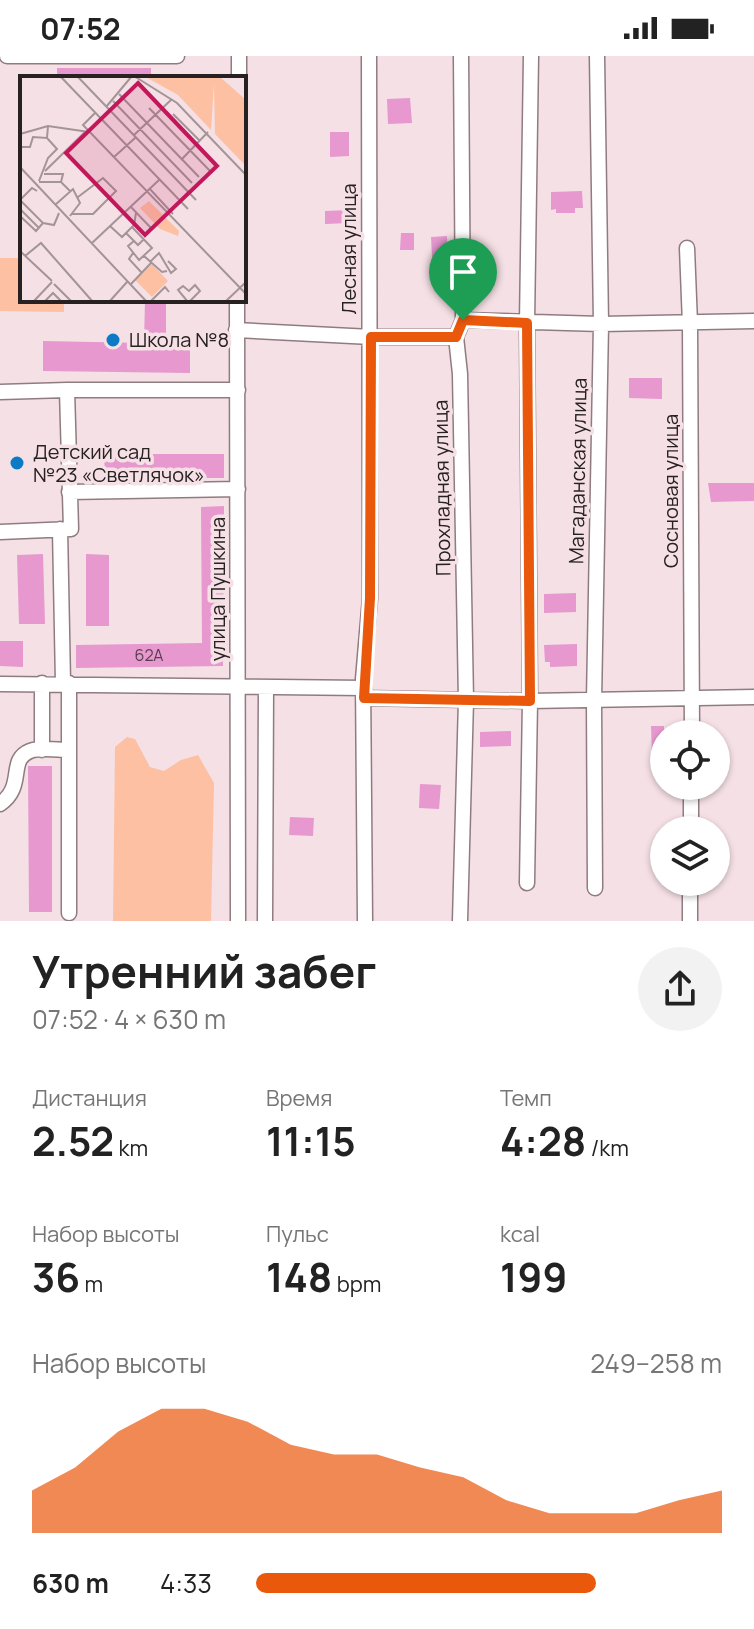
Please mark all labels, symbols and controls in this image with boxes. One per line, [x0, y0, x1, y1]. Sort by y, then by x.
text: 07:52 [40, 8, 121, 49]
inset map [20, 76, 246, 302]
street label: Лесная улица [335, 183, 362, 315]
pin [429, 238, 497, 320]
icon: arrive [441, 250, 485, 294]
place label: Школа №8 [129, 326, 229, 353]
marker: Школа №8 [104, 331, 122, 349]
street label: Магаданская улица [562, 378, 593, 564]
street label: Прохладная улица [426, 400, 457, 576]
street label: Сосновая улица [657, 414, 684, 568]
place label: Детский сад №23 «Светлячок» [33, 438, 205, 488]
marker: Детский сад №23 «Светлячок» [8, 454, 26, 472]
street label: улица Пушкина [204, 517, 231, 661]
house number: 62А [135, 644, 163, 666]
map controls [650, 720, 730, 896]
button: locate [650, 720, 730, 800]
button: layers [650, 816, 730, 896]
text: Утренний забег [32, 941, 376, 1001]
button: share [638, 947, 722, 1031]
text: 07:52 · 4 × 630 m [32, 1001, 226, 1037]
text: Дистанция [32, 1083, 147, 1113]
text: Время [266, 1083, 332, 1113]
text: Темп [500, 1083, 552, 1113]
text: 2.52 [32, 1113, 114, 1168]
text: 11:15 [266, 1113, 356, 1168]
text: 4:28 [500, 1113, 586, 1168]
text: km [114, 1133, 148, 1163]
text: /km [586, 1133, 629, 1163]
text: Набор высоты [32, 1219, 180, 1249]
text: Пульс [266, 1219, 329, 1249]
text: kcal [500, 1219, 540, 1249]
text: 36 [32, 1249, 80, 1304]
text: 148 [266, 1249, 332, 1304]
text: 199 [500, 1249, 567, 1304]
text: m [80, 1269, 103, 1299]
text: bpm [332, 1269, 381, 1299]
text: Набор высоты [32, 1345, 206, 1381]
text: 249–258 m [590, 1345, 722, 1381]
text: 630 m [32, 1565, 109, 1601]
text: 4:33 [160, 1565, 212, 1601]

